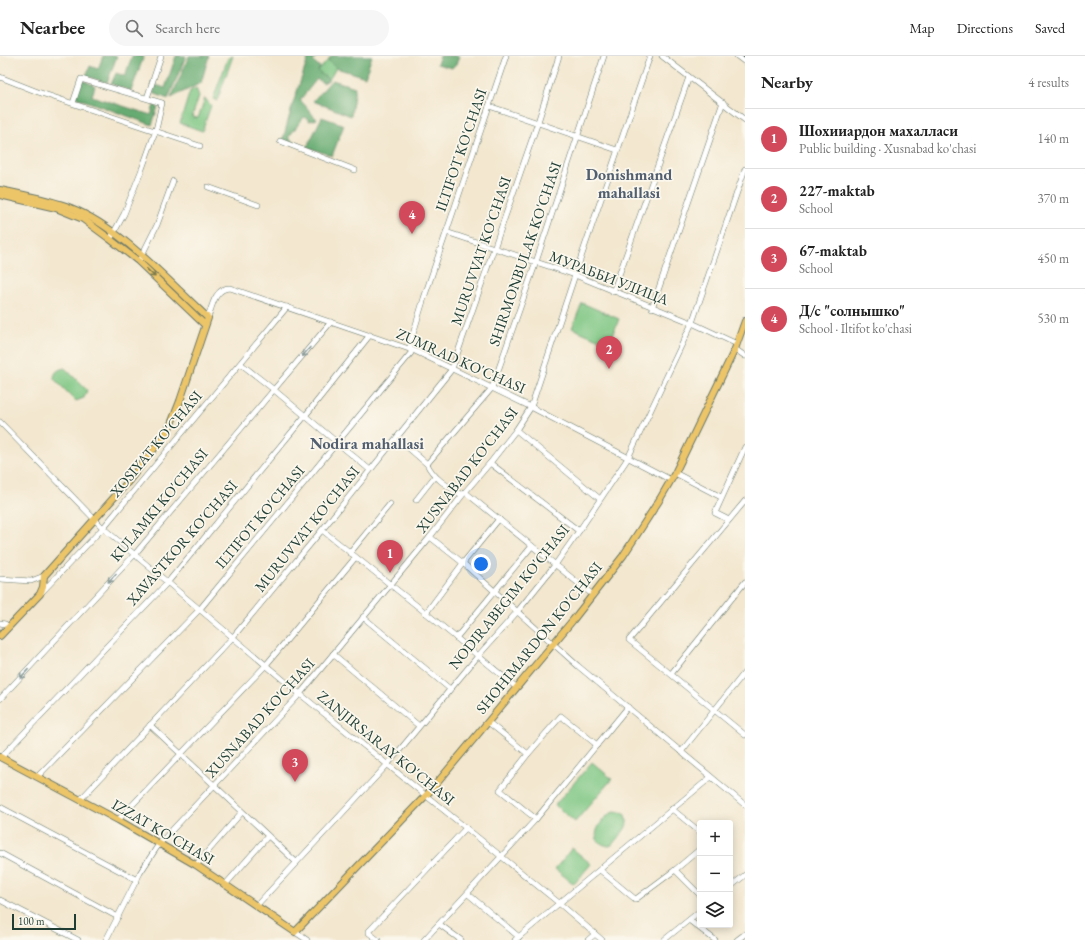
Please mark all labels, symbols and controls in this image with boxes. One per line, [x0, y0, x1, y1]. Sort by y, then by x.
search box [109, 10, 389, 46]
text: Nearbee [20, 15, 85, 40]
icon: search [123, 17, 145, 39]
text: Search here [155, 18, 220, 37]
text: Map [909, 19, 935, 37]
text: Directions [957, 19, 1013, 37]
text: Saved [1035, 19, 1065, 37]
text: Nearby [761, 71, 813, 93]
text: 4 results [1028, 74, 1069, 91]
street label: ILTIFOT KO'CHASI [431, 86, 491, 214]
text: Шохииардон махалласи [799, 121, 958, 140]
text: 1 [771, 130, 777, 147]
text: 140 m [1038, 130, 1069, 147]
text: Public building · Xusnabad ko'chasi [799, 140, 976, 157]
street label: SHIRMONBULAK KO'CHASI [484, 159, 565, 349]
district label: Donishmand mahallasi [586, 164, 672, 203]
street label: MURUVVAT KO'CHASI [446, 174, 515, 328]
text: 227-maktab [799, 181, 875, 200]
text: 2 [771, 190, 777, 207]
text: 370 m [1038, 190, 1069, 207]
text: School [799, 200, 833, 217]
pin: 4 [399, 201, 425, 234]
text: 67-maktab [799, 241, 867, 260]
street label: МУРАББИ УЛИЦА [547, 246, 672, 309]
text: 3 [771, 250, 777, 267]
text: 450 m [1038, 250, 1069, 267]
text: School [799, 260, 833, 277]
one-way arrow [145, 268, 155, 277]
text: Д/с "солнышко" [799, 301, 905, 320]
text: 4 [771, 310, 777, 327]
text: 530 m [1038, 310, 1069, 327]
text: School · Iltifot ko'chasi [799, 320, 912, 337]
street label: ZUMRAD KO'CHASI [394, 323, 529, 398]
pin: 2 [596, 336, 622, 369]
one-way arrow [301, 346, 310, 357]
street label: XOSIYAT KO'CHASI [105, 386, 206, 502]
street label: XUSNABAD KO'CHASI [411, 403, 522, 537]
district label: Nodira mahallasi [310, 433, 424, 454]
street label: KULAMKI KO'CHASI [106, 444, 212, 565]
street label: ILTIFOT KO'CHASI [211, 461, 308, 572]
street label: MURUVVAT KO'CHASI [250, 462, 363, 595]
street label: XAVASTKOR KO'CHASI [121, 476, 241, 610]
street label: NODIRABEGIM KO'CHASI [444, 520, 573, 673]
pin: 1 [377, 540, 403, 573]
your location [471, 554, 491, 574]
street label: SHOHIMARDON KO'CHASI [471, 558, 606, 717]
one-way arrow [108, 573, 117, 584]
street label: XUSNABAD KO'CHASI [200, 654, 318, 782]
one-way arrow [20, 668, 29, 678]
street label: ZANJIRSARAY KO'CHASI [314, 686, 459, 809]
pin: 3 [282, 749, 308, 782]
street label: IZZAT KO'CHASI [109, 795, 218, 869]
map controls [697, 820, 733, 928]
button: + [697, 820, 733, 856]
button: − [697, 856, 733, 892]
button: layers [697, 892, 733, 928]
scale bar [12, 912, 76, 931]
text: 100 m [18, 914, 45, 928]

